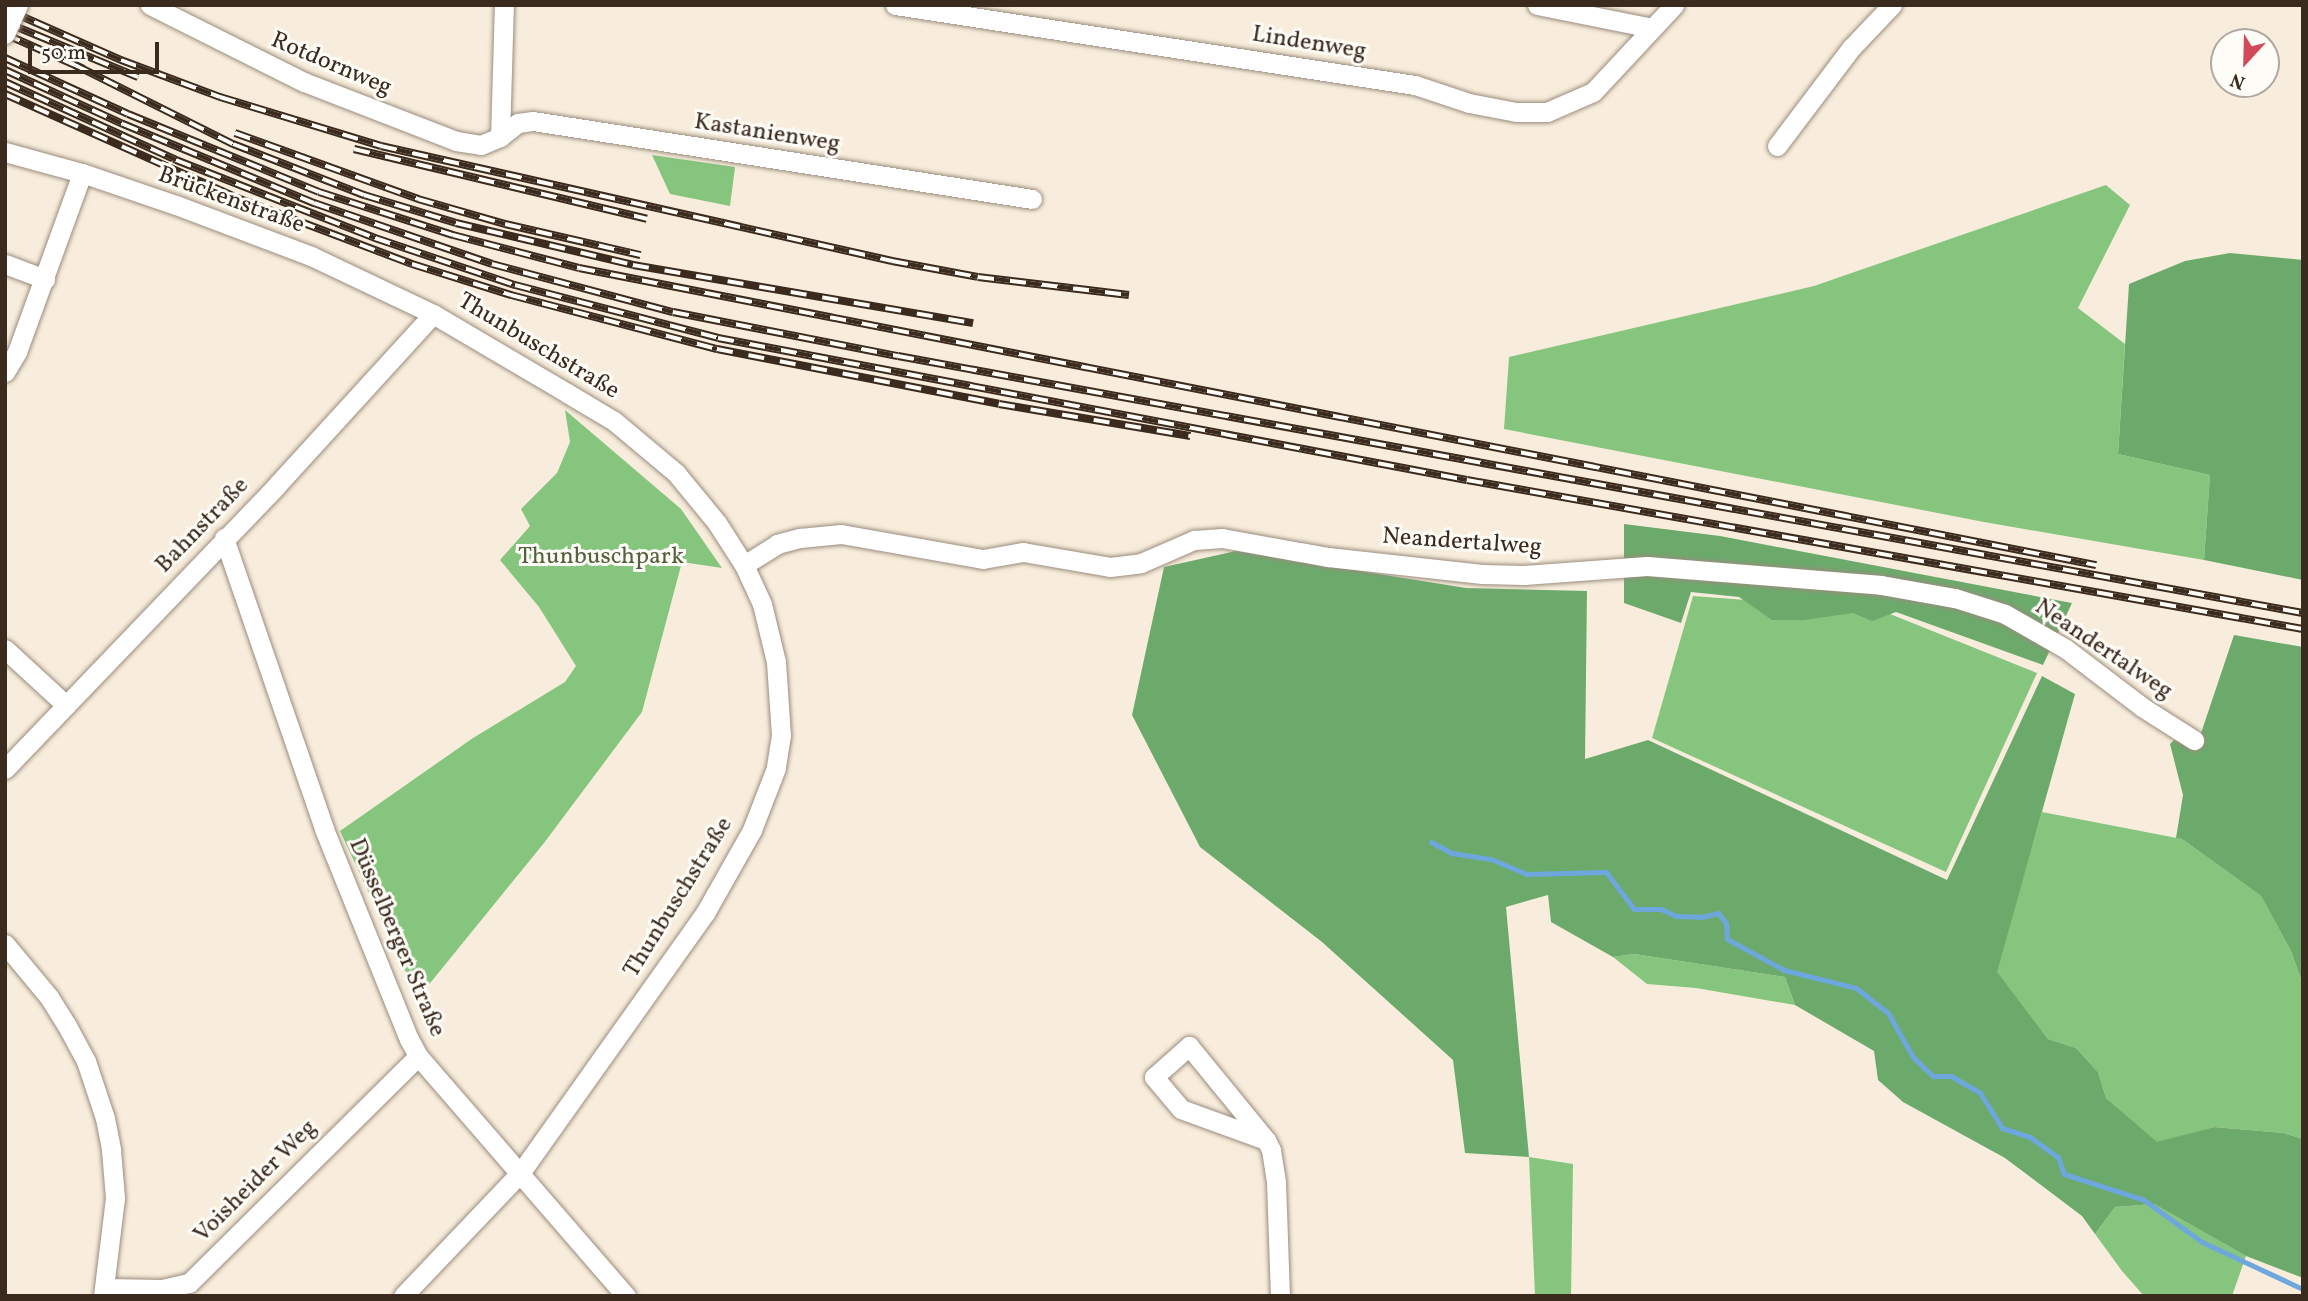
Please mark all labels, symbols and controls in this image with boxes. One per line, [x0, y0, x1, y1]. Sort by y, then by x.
street label: Lindenweg [1250, 21, 1368, 67]
street label: Rotdornweg [266, 27, 396, 103]
scale bar [32, 28, 163, 72]
north arrow [2210, 28, 2280, 98]
text: 50 m [41, 39, 86, 68]
text: N [2227, 66, 2249, 95]
street label: Kastanienweg [692, 108, 842, 160]
street label: Brückenstraße [154, 161, 308, 241]
street label: Thunbuschstraße [452, 287, 624, 407]
street label: Bahnstraße [150, 472, 256, 580]
street label: Neandertalweg [1381, 523, 1543, 563]
park label: Thunbuschpark [518, 544, 684, 572]
street label: Neandertalweg [2029, 593, 2177, 707]
street label: Thunbuschstraße [618, 813, 740, 983]
street label: Düsselberger Straße [341, 835, 451, 1041]
street label: Voisheider Weg [188, 1114, 324, 1250]

